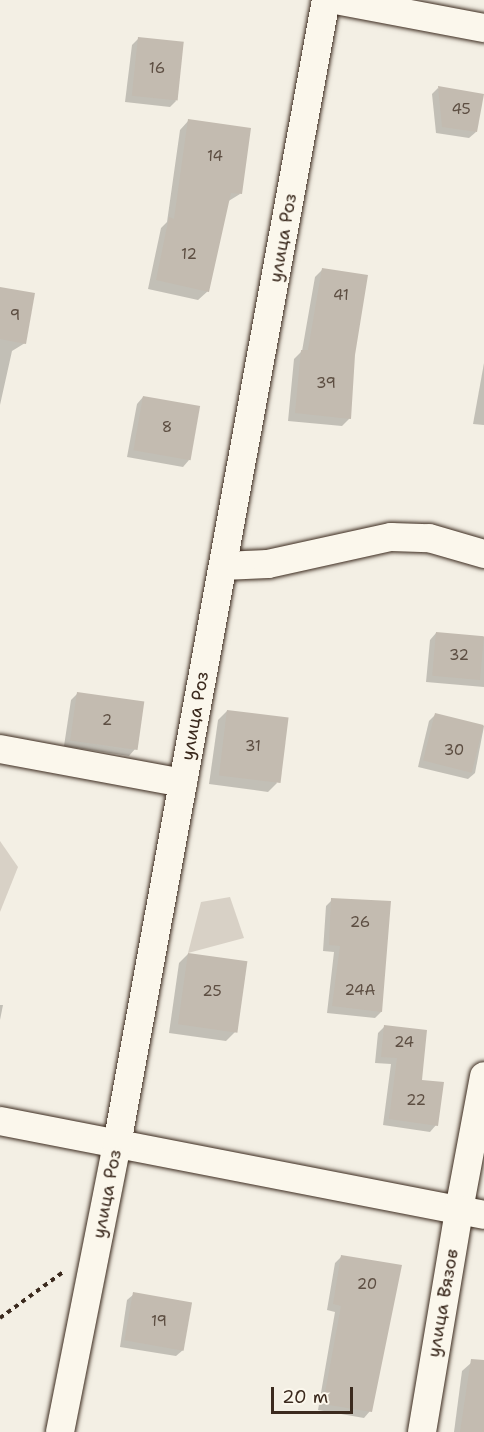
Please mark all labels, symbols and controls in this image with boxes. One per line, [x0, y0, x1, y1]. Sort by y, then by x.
house number: 16 [149, 60, 165, 78]
house number: 45 [451, 101, 471, 119]
house number: 14 [207, 148, 223, 166]
street label: улица Роз [265, 192, 301, 284]
house number: 12 [181, 246, 197, 264]
house number: 41 [333, 287, 349, 305]
house number: 9 [10, 307, 20, 325]
house number: 39 [316, 375, 336, 393]
house number: 8 [162, 419, 172, 437]
house number: 32 [449, 647, 469, 665]
street label: улица Роз [177, 670, 213, 762]
house number: 2 [102, 712, 112, 730]
house number: 31 [245, 738, 261, 756]
house number: 30 [444, 742, 464, 760]
house number: 26 [350, 914, 370, 932]
house number: 24А [345, 982, 375, 1000]
house number: 25 [202, 983, 222, 1001]
house number: 24 [394, 1034, 414, 1052]
house number: 22 [406, 1092, 426, 1110]
street label: улица Роз [88, 1148, 126, 1240]
street label: улица Вязов [423, 1247, 463, 1359]
house number: 20 [357, 1276, 377, 1294]
house number: 19 [151, 1313, 167, 1331]
scale bar [274, 1375, 356, 1413]
text: 20 m [282, 1385, 328, 1409]

